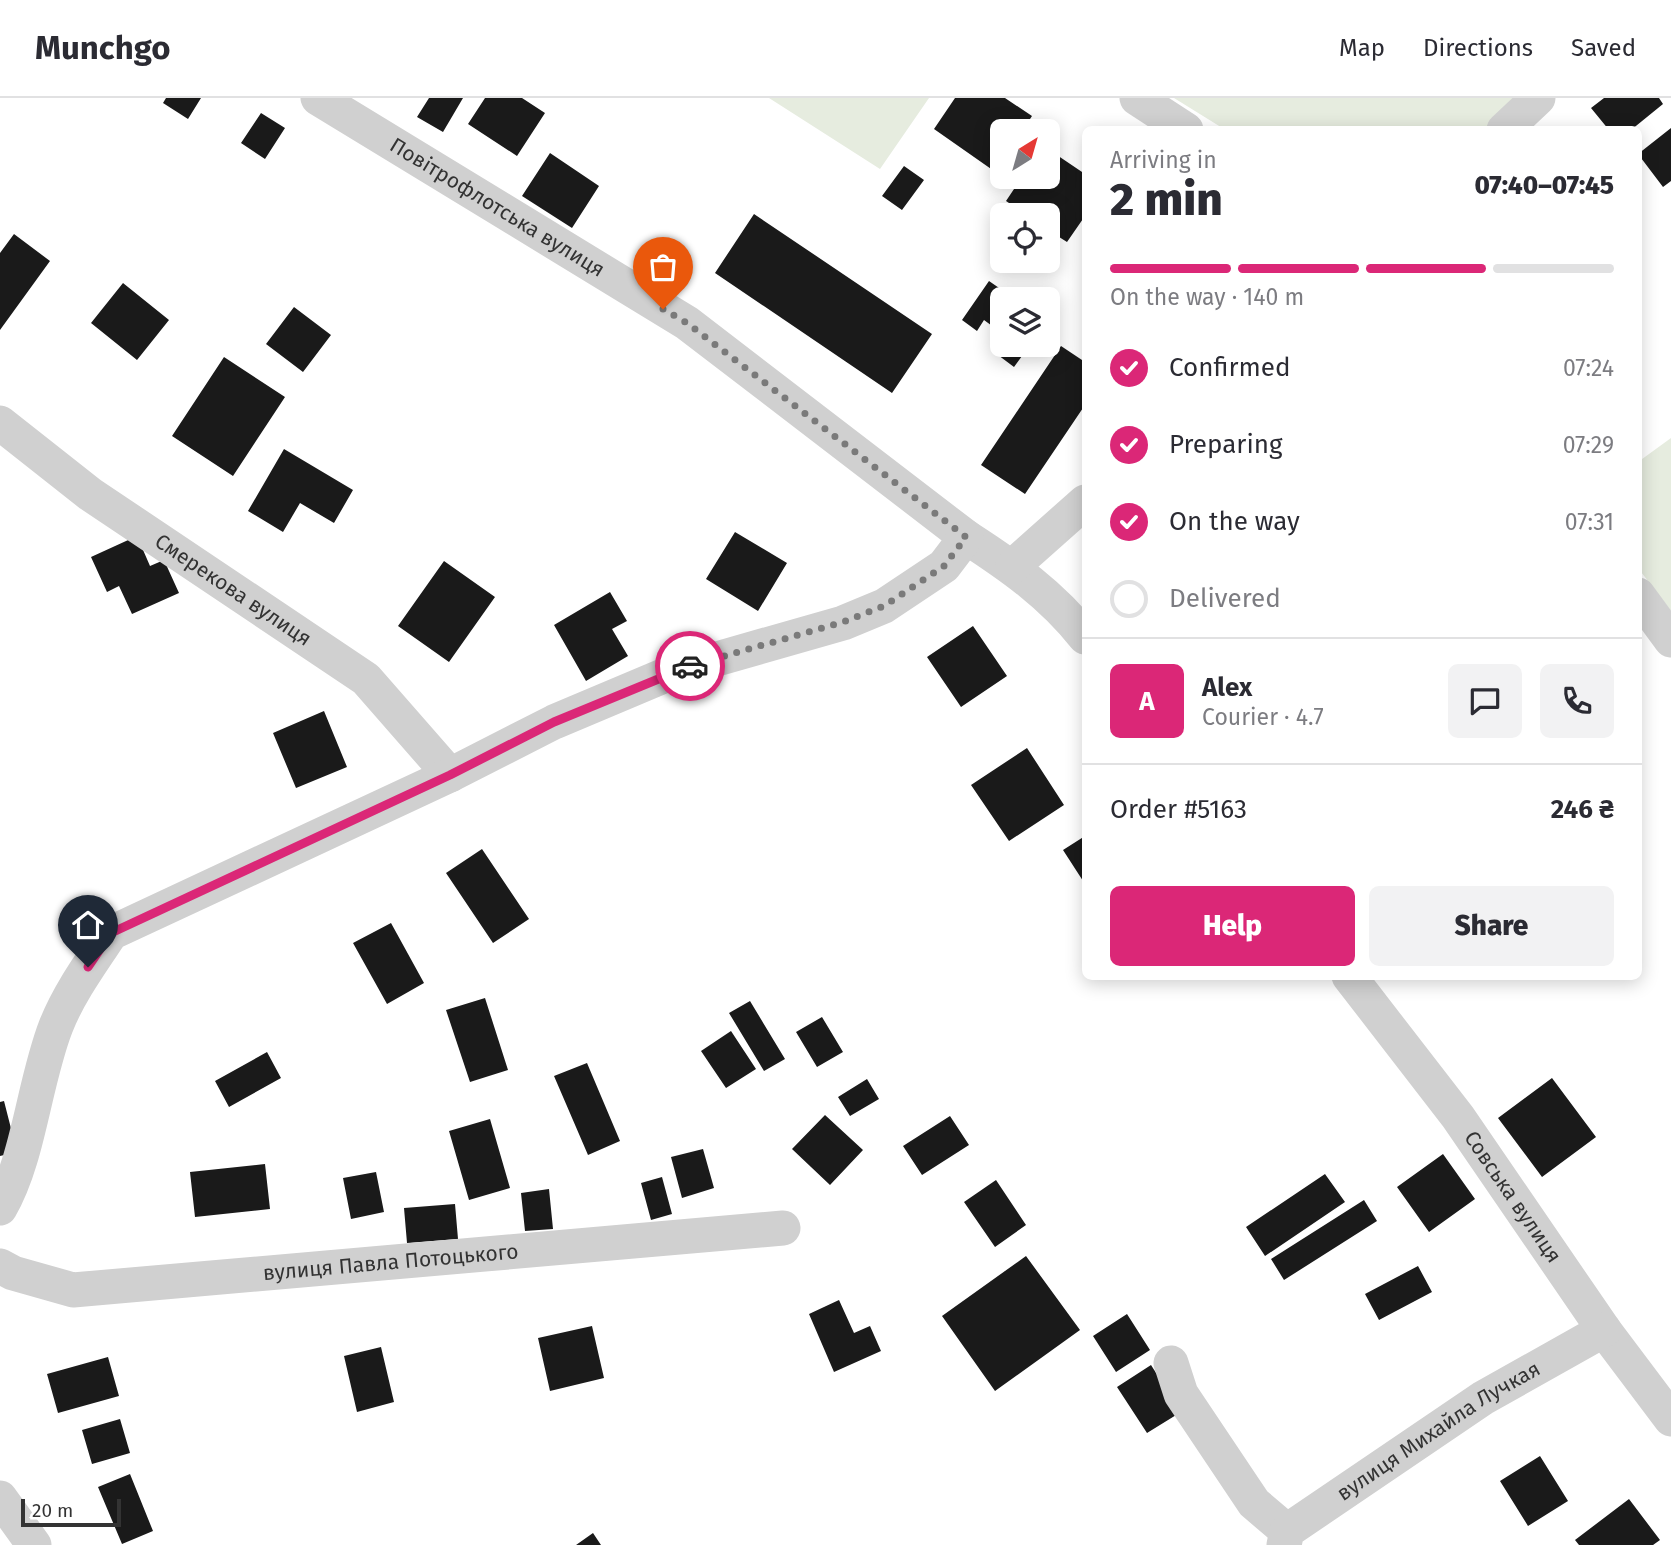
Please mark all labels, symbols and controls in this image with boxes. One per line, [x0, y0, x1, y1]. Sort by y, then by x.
text: Munchgo [35, 28, 170, 68]
text: Map [1339, 34, 1385, 62]
text: Directions [1423, 34, 1533, 62]
text: Saved [1571, 34, 1636, 62]
north arrow [990, 119, 1060, 189]
map controls [990, 119, 1060, 357]
street label: Повітрофлотська вулиця [385, 132, 610, 283]
text: Arriving in [1110, 146, 1217, 174]
text: 07:40–07:45 [1474, 170, 1614, 201]
text: 2 min [1110, 172, 1223, 227]
button: locate [990, 203, 1060, 273]
pin [633, 237, 693, 309]
icon: bag [644, 248, 682, 286]
text: On the way · 140 m [1110, 283, 1304, 311]
button: layers [990, 287, 1060, 357]
icon: check [1110, 349, 1148, 387]
text: Confirmed [1169, 352, 1290, 383]
text: 07:24 [1563, 354, 1614, 382]
icon: check [1110, 426, 1148, 464]
text: Preparing [1169, 429, 1282, 460]
text: 07:29 [1563, 431, 1614, 459]
icon: check [1110, 503, 1148, 541]
text: On the way [1169, 506, 1300, 537]
text: 07:31 [1565, 508, 1614, 536]
street label: Смерекова вулиця [150, 528, 316, 652]
text: Delivered [1169, 583, 1281, 614]
courier [655, 631, 725, 701]
icon: car [671, 647, 709, 685]
button: chat [1448, 664, 1522, 738]
button: phone [1540, 664, 1614, 738]
text: Alex [1202, 672, 1252, 703]
text: A [1139, 686, 1155, 717]
text: Courier · 4.7 [1202, 703, 1324, 731]
text: Order #5163 [1110, 794, 1247, 825]
text: 246 ₴ [1551, 794, 1614, 825]
button: Help [1110, 886, 1355, 966]
button: Share [1369, 886, 1614, 966]
pin [58, 895, 118, 967]
icon: home [69, 906, 107, 944]
street label: Совська вулиця [1458, 1126, 1567, 1268]
street label: вулиця Павла Потоцького [262, 1238, 519, 1286]
street label: вулиця Михайла Лучкая [1332, 1356, 1545, 1506]
scale bar [21, 1496, 121, 1528]
text: 20 m [32, 1499, 73, 1522]

